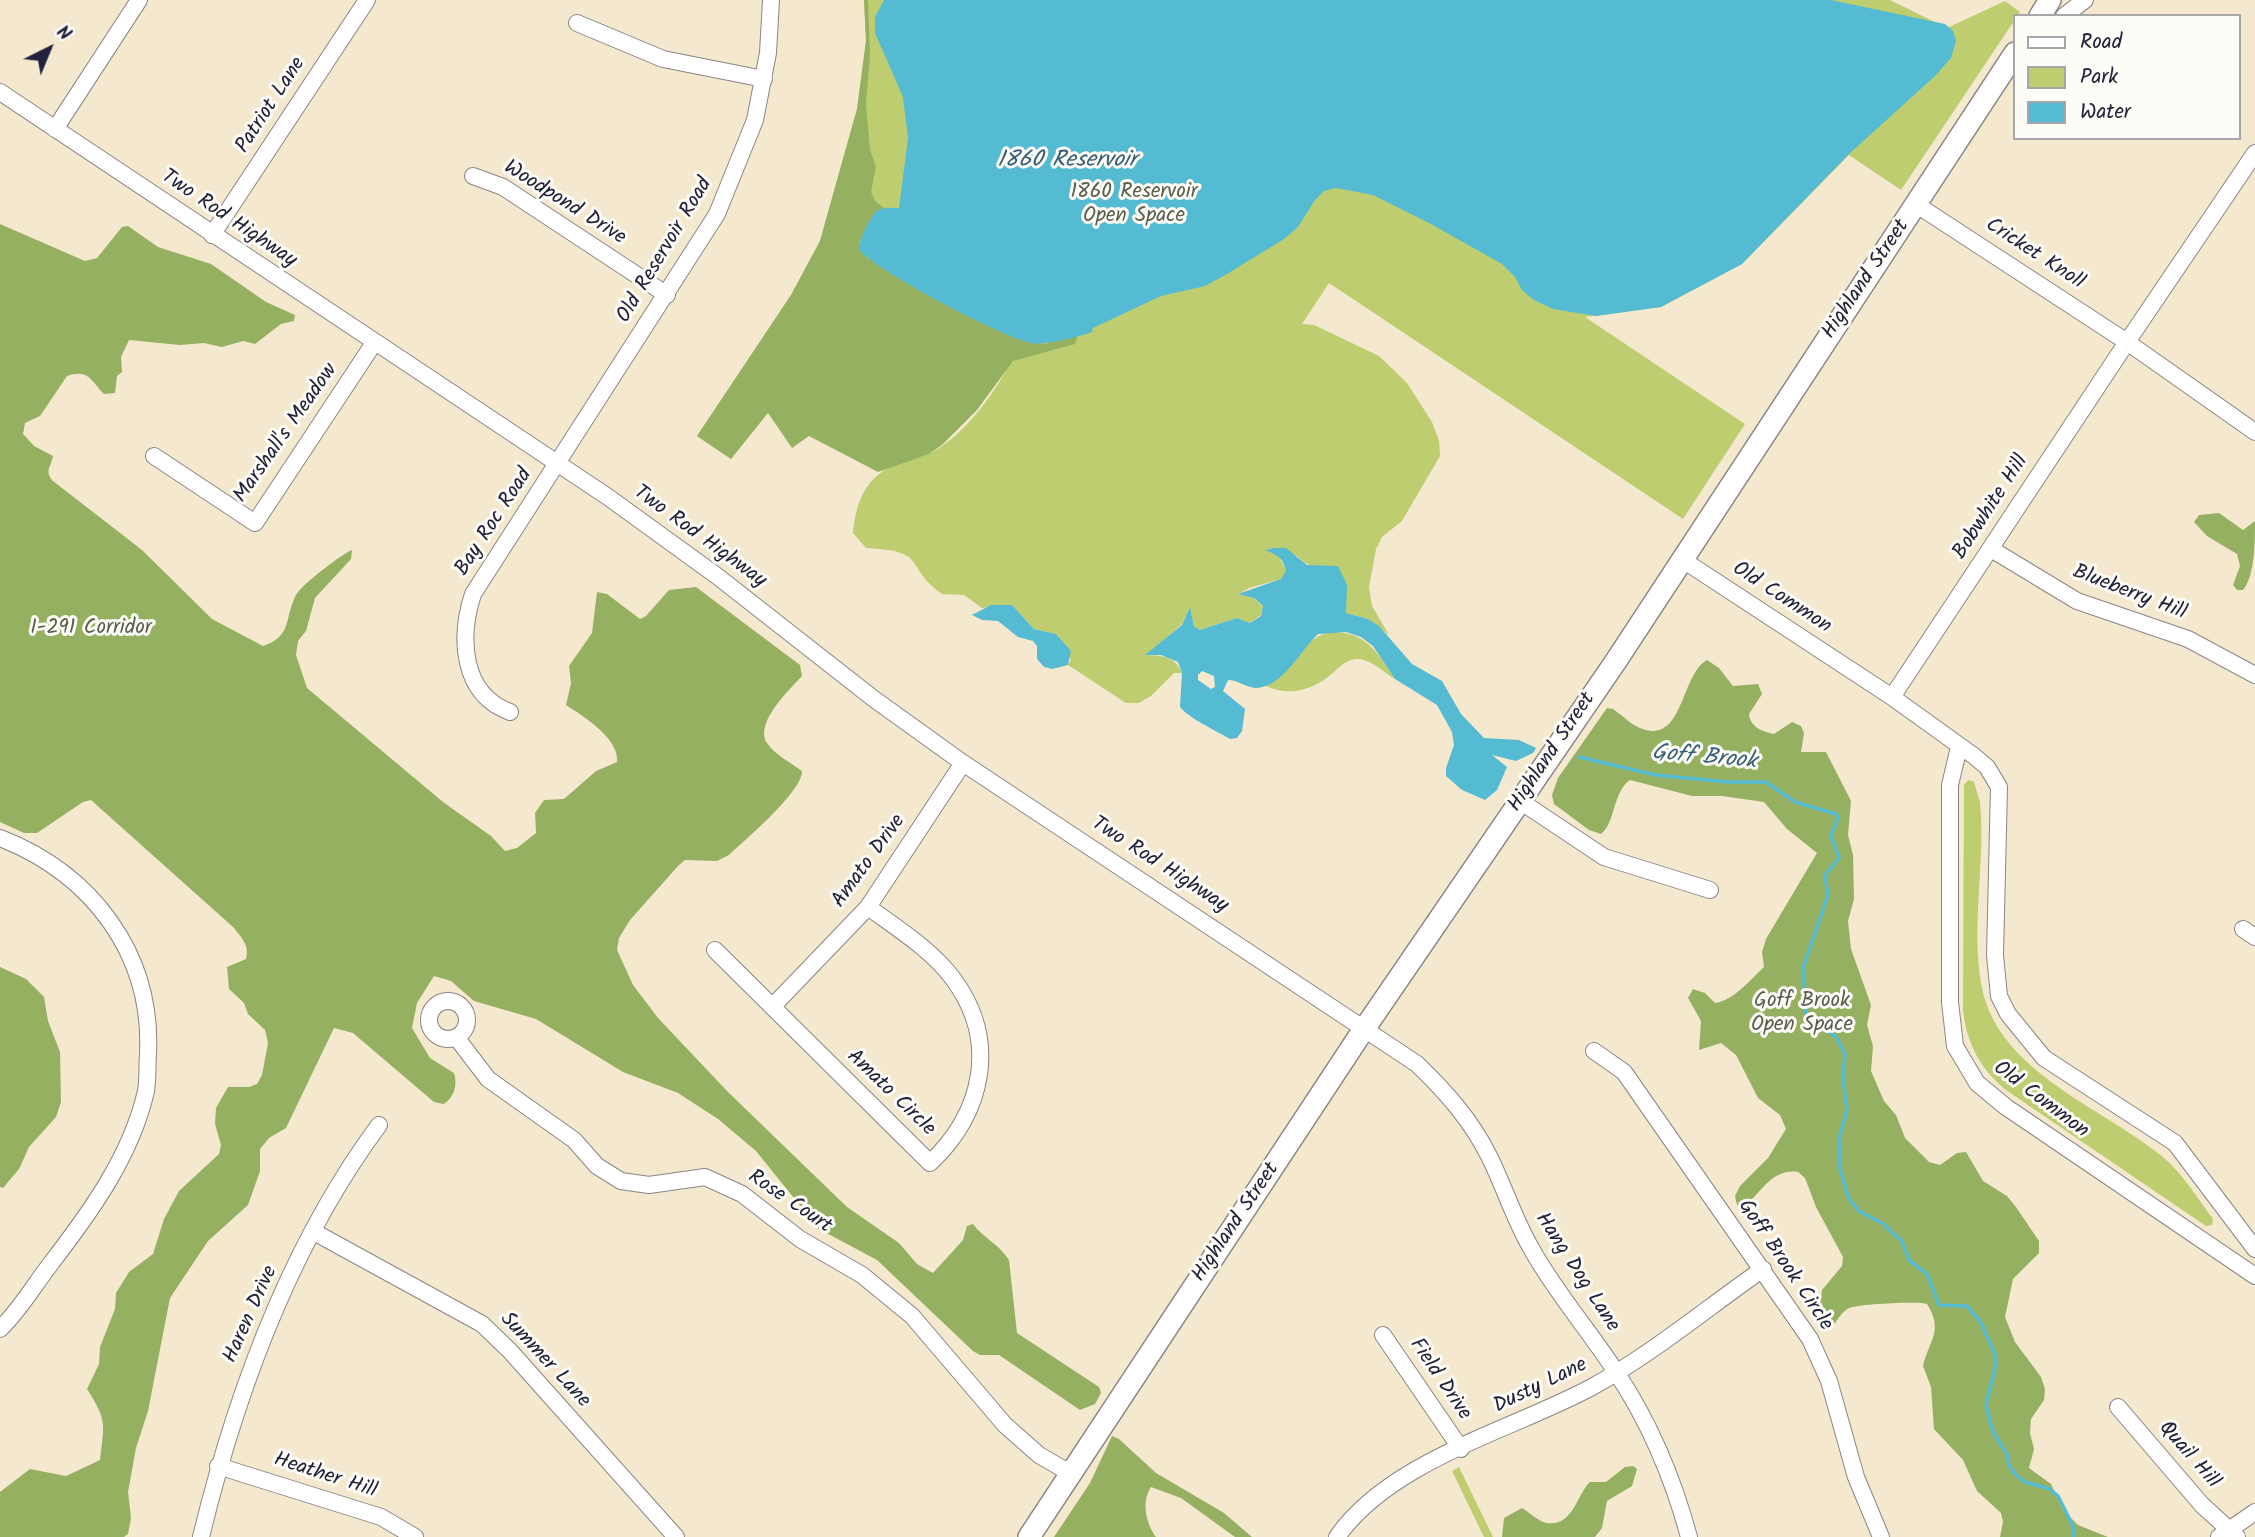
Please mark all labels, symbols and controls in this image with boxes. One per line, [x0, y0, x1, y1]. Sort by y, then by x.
north arrow [14, 14, 84, 84]
legend [2014, 14, 2241, 140]
text: N [49, 19, 78, 49]
text: Road [2080, 26, 2122, 59]
street label: Patriot Lane [232, 53, 312, 159]
text: Park [2080, 61, 2118, 94]
text: Water [2080, 96, 2131, 129]
water label: 1860 Reservoir [997, 148, 1137, 176]
street label: Woodpond Drive [498, 156, 630, 252]
street label: Two Rod Highway [155, 165, 301, 275]
street label: Old Reservoir Road [613, 174, 719, 328]
park label: 1860 Reservoir Open Space [1070, 180, 1198, 230]
street label: Cricket Knoll [1980, 214, 2088, 296]
street label: Highland Street [1818, 215, 1916, 345]
street label: Marshall's Meadow [230, 360, 344, 508]
street label: Bobwhite Hill [1949, 451, 2035, 565]
street label: Bay Roc Road [451, 464, 539, 582]
street label: Two Rod Highway [628, 481, 770, 595]
street label: Old Common [1727, 558, 1835, 640]
street label: Blueberry Hill [2068, 561, 2190, 627]
park label: I-291 Corridor [30, 616, 152, 642]
street label: Highland Street [1504, 688, 1602, 818]
water label: Goff Brook [1651, 741, 1757, 777]
street label: Amato Drive [828, 810, 912, 914]
street label: Two Rod Highway [1086, 812, 1232, 920]
park label: Goff Brook Open Space [1751, 989, 1853, 1039]
street label: Amato Circle [840, 1045, 940, 1143]
street label: Old Common [1987, 1057, 2093, 1145]
street label: Highland Street [1188, 1158, 1286, 1288]
street label: Rose Court [742, 1166, 836, 1240]
street label: Goff Brook Circle [1731, 1196, 1837, 1336]
street label: Hang Dog Lane [1528, 1209, 1624, 1337]
street label: Haren Drive [219, 1262, 285, 1368]
street label: Summer Lane [493, 1308, 595, 1414]
street label: Field Drive [1402, 1334, 1476, 1426]
street label: Dusty Lane [1490, 1354, 1592, 1420]
street label: Quail Hill [2152, 1417, 2224, 1495]
street label: Heather Hill [270, 1448, 380, 1506]

